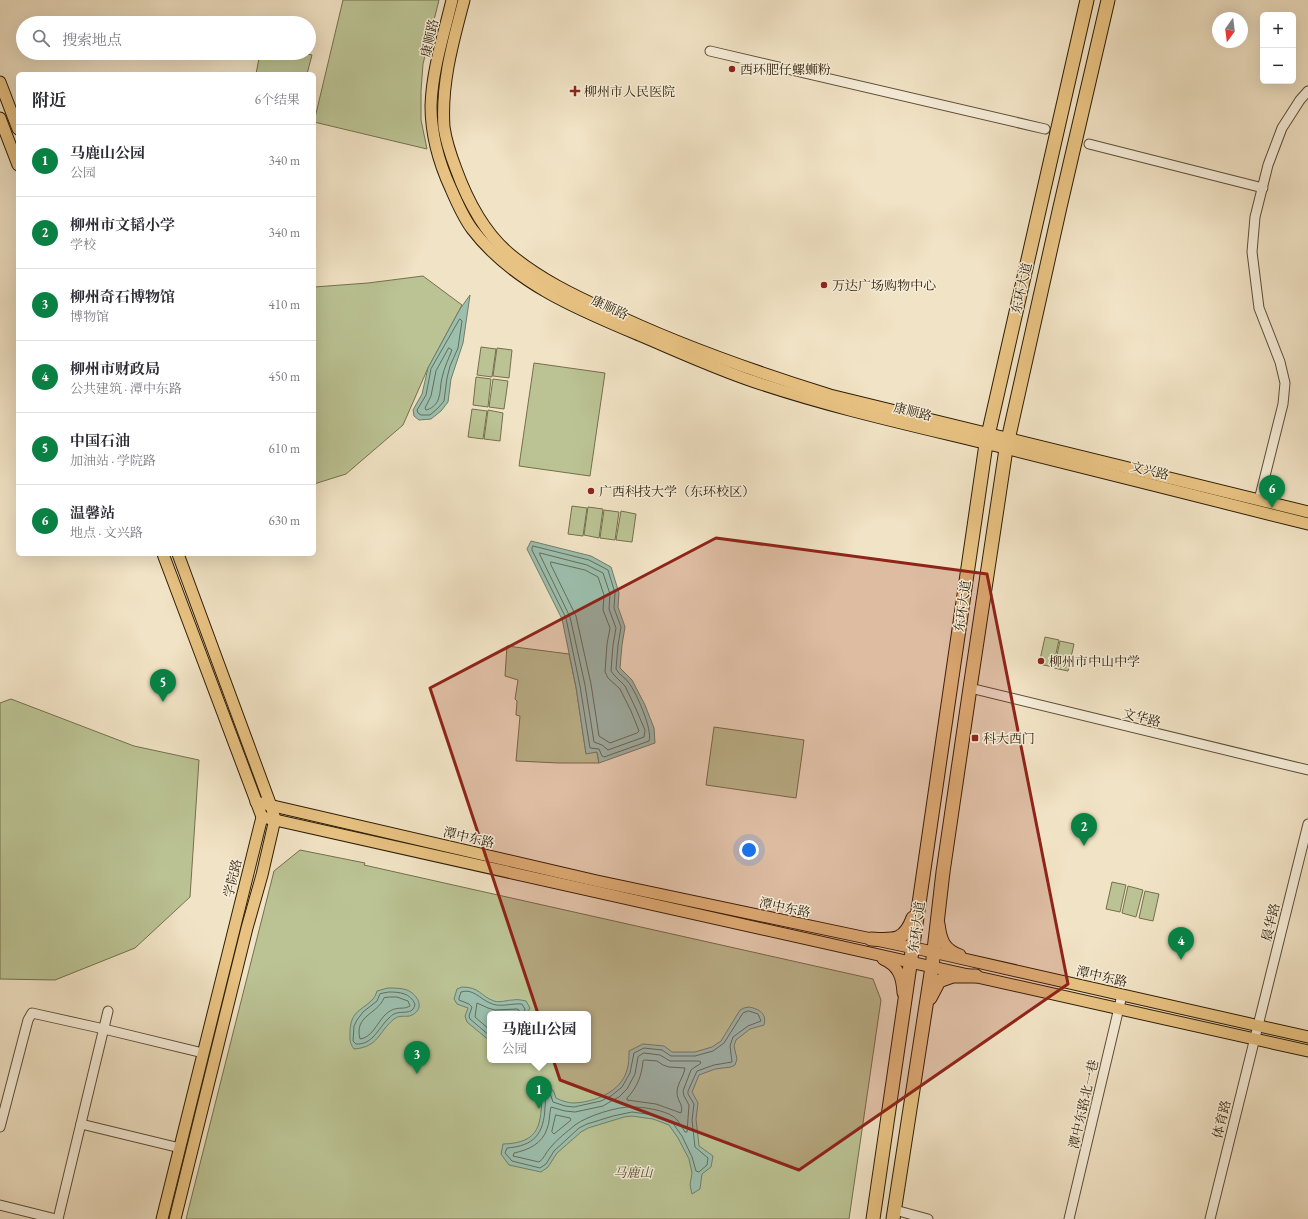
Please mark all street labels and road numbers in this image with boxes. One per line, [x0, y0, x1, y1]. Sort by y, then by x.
street label: 康顺路 [417, 17, 442, 59]
street label: 东环大道 [1007, 261, 1036, 315]
street label: 康顺路 [589, 292, 631, 323]
street label: 康顺路 [892, 399, 934, 424]
street label: 文兴路 [1129, 458, 1171, 483]
street label: 东环大道 [950, 579, 975, 633]
street label: 文华路 [1121, 705, 1163, 730]
street label: 潭中东路 [442, 823, 496, 852]
street label: 学院路 [220, 857, 245, 899]
street label: 潭中东路 [758, 894, 812, 921]
street label: 东环大道 [904, 900, 929, 954]
street label: 晨华路 [1258, 901, 1283, 943]
street label: 潭中东路 [1075, 962, 1129, 991]
street label: 潭中东路北一巷 [1065, 1058, 1102, 1150]
street label: 体育路 [1209, 1098, 1234, 1140]

